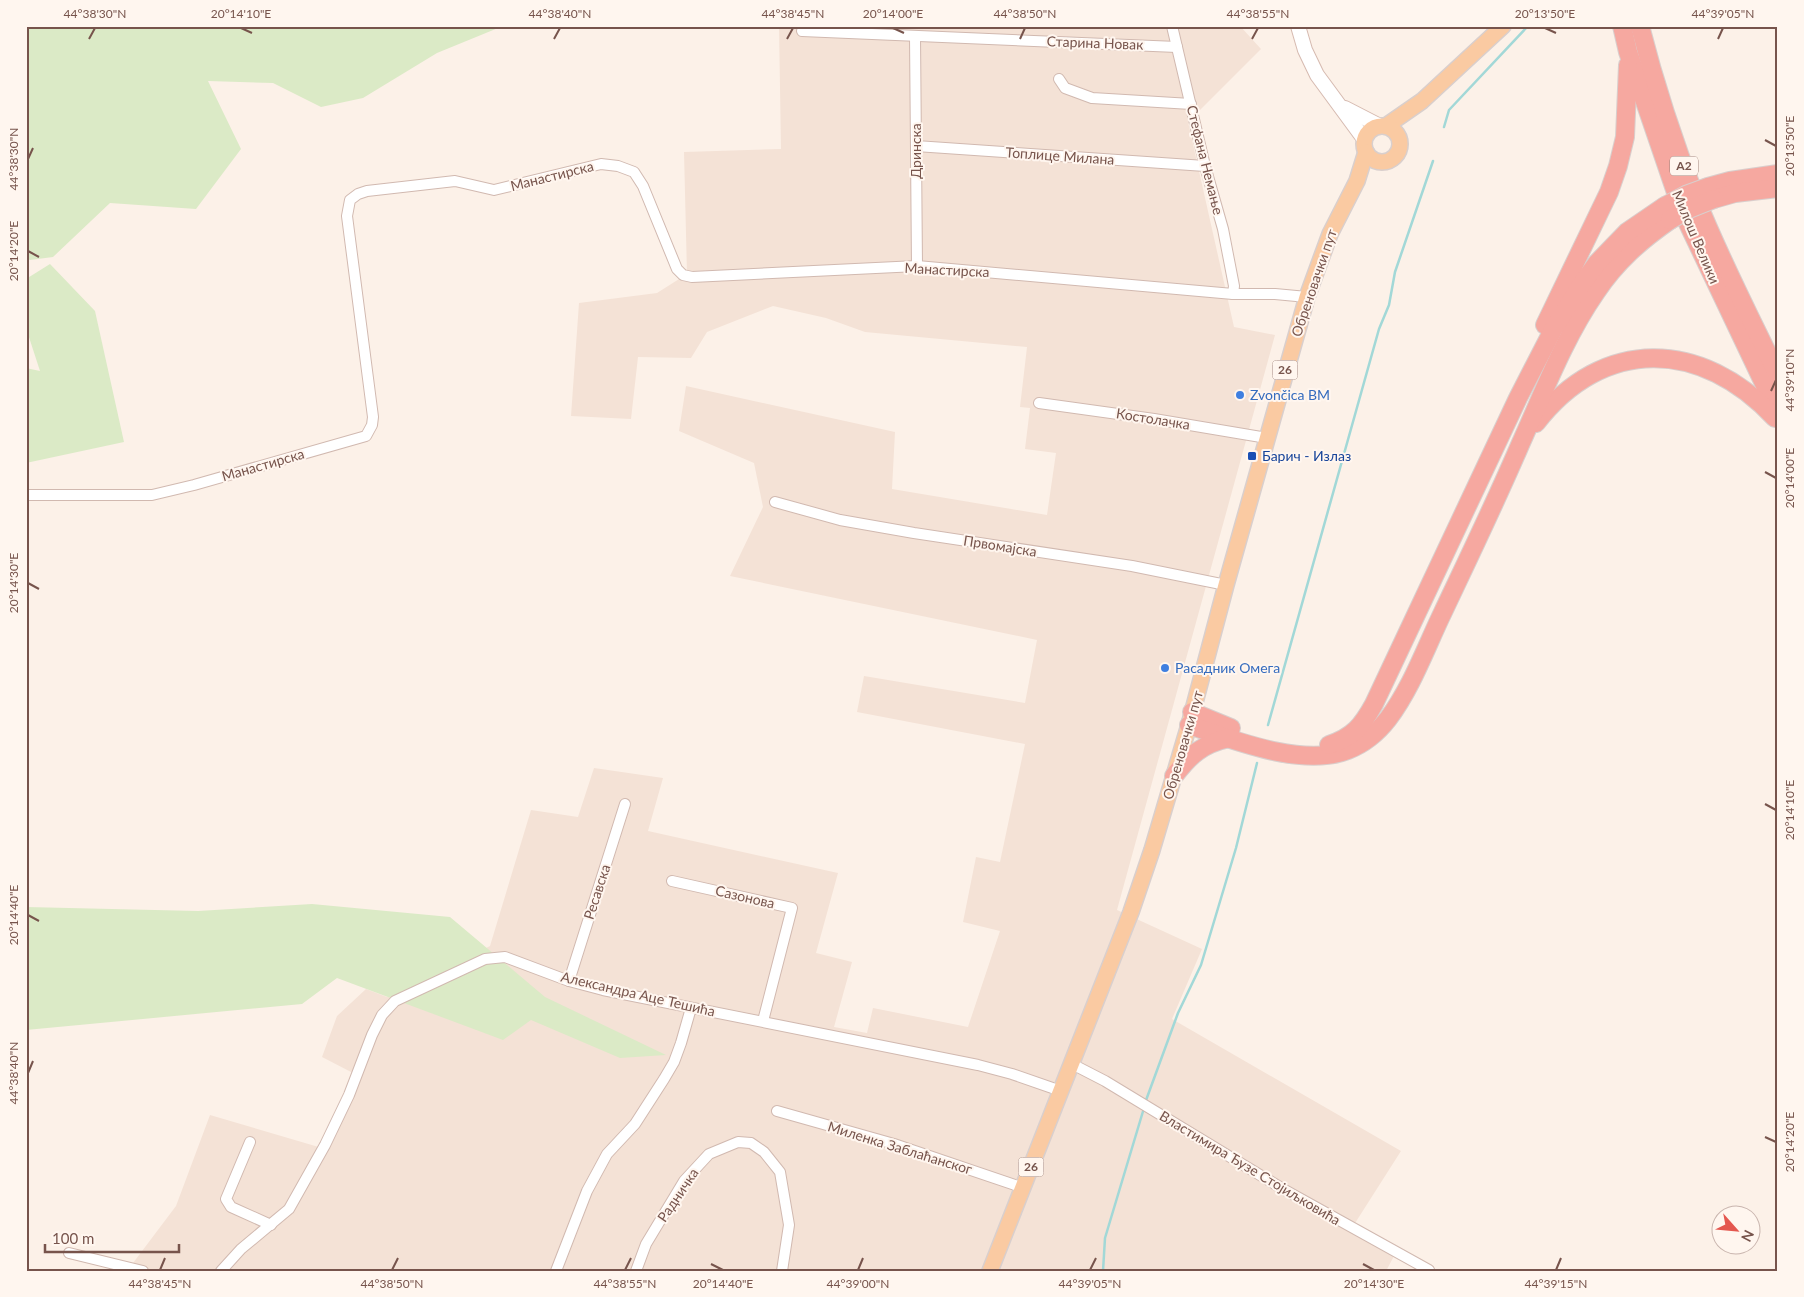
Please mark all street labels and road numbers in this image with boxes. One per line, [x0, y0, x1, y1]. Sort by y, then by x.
street label: Старина Новак [1046, 32, 1144, 53]
street label: Стефана Немање [1184, 103, 1227, 216]
street label: Дринска [907, 123, 924, 179]
street label: Топлице Милана [1005, 143, 1115, 168]
street label: Манастирска [509, 157, 595, 194]
road number: A2 [1670, 157, 1698, 176]
street label: Милош Велики [1669, 187, 1724, 286]
street label: Обреновачки пут [1287, 227, 1340, 339]
street label: Манастирска [904, 259, 990, 280]
road number: 26 [1272, 360, 1298, 380]
street label: Костолачка [1115, 404, 1191, 433]
street label: Манастирска [220, 445, 306, 484]
street label: Првомајска [962, 531, 1038, 560]
street label: Обреновачки пут [1159, 688, 1206, 801]
street label: Ресавска [580, 862, 613, 922]
street label: Сазонова [714, 881, 776, 912]
street label: Александра Аце Тешића [559, 967, 717, 1020]
street label: Властимира Ђузе Стојиљковића [1157, 1107, 1344, 1228]
street label: Миленка Заблаћанског [826, 1117, 975, 1178]
road number: 26 [1018, 1158, 1044, 1176]
street label: Радничка [653, 1165, 702, 1225]

